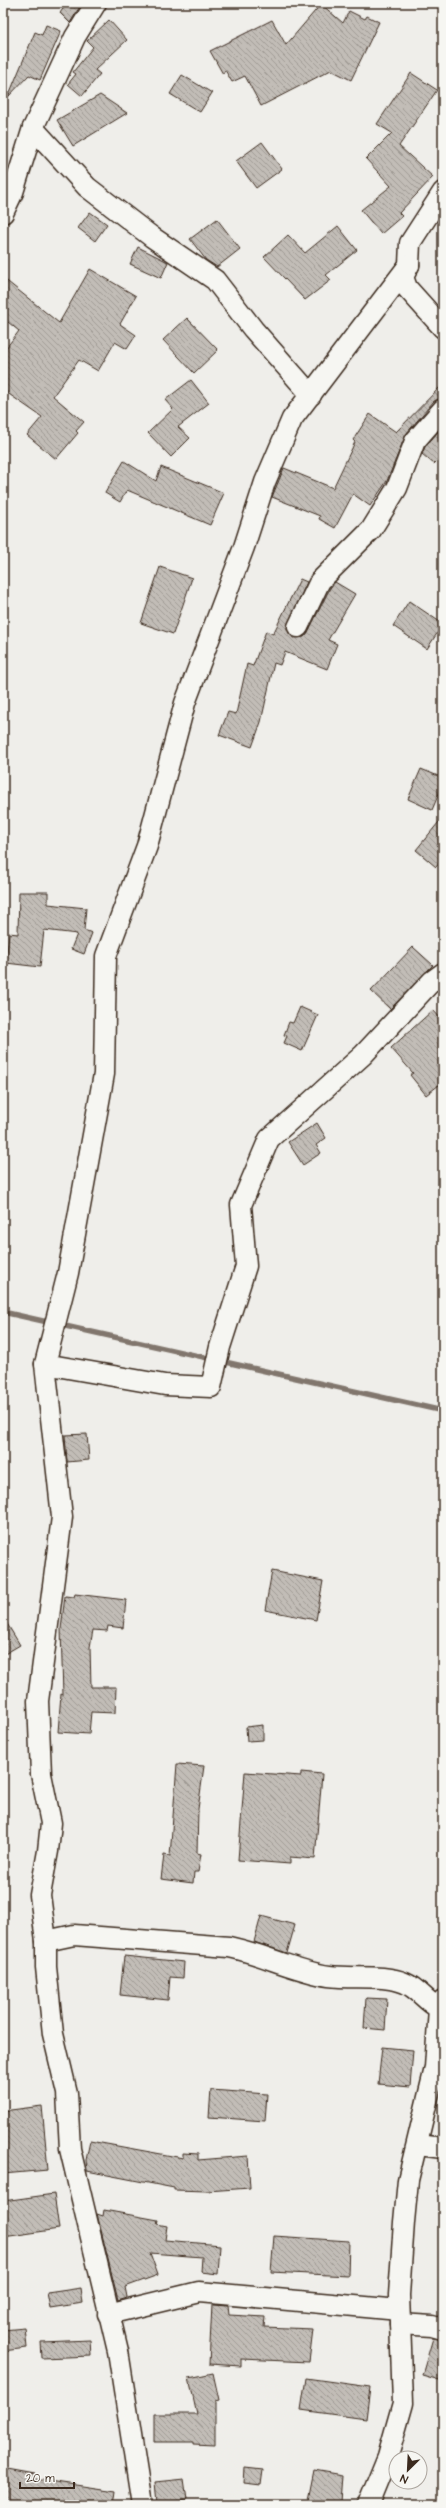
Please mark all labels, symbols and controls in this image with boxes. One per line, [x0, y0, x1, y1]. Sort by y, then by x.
north arrow [388, 2450, 428, 2490]
scale bar [20, 2464, 74, 2490]
text: 20 m [26, 2470, 55, 2487]
text: N [398, 2470, 410, 2487]

